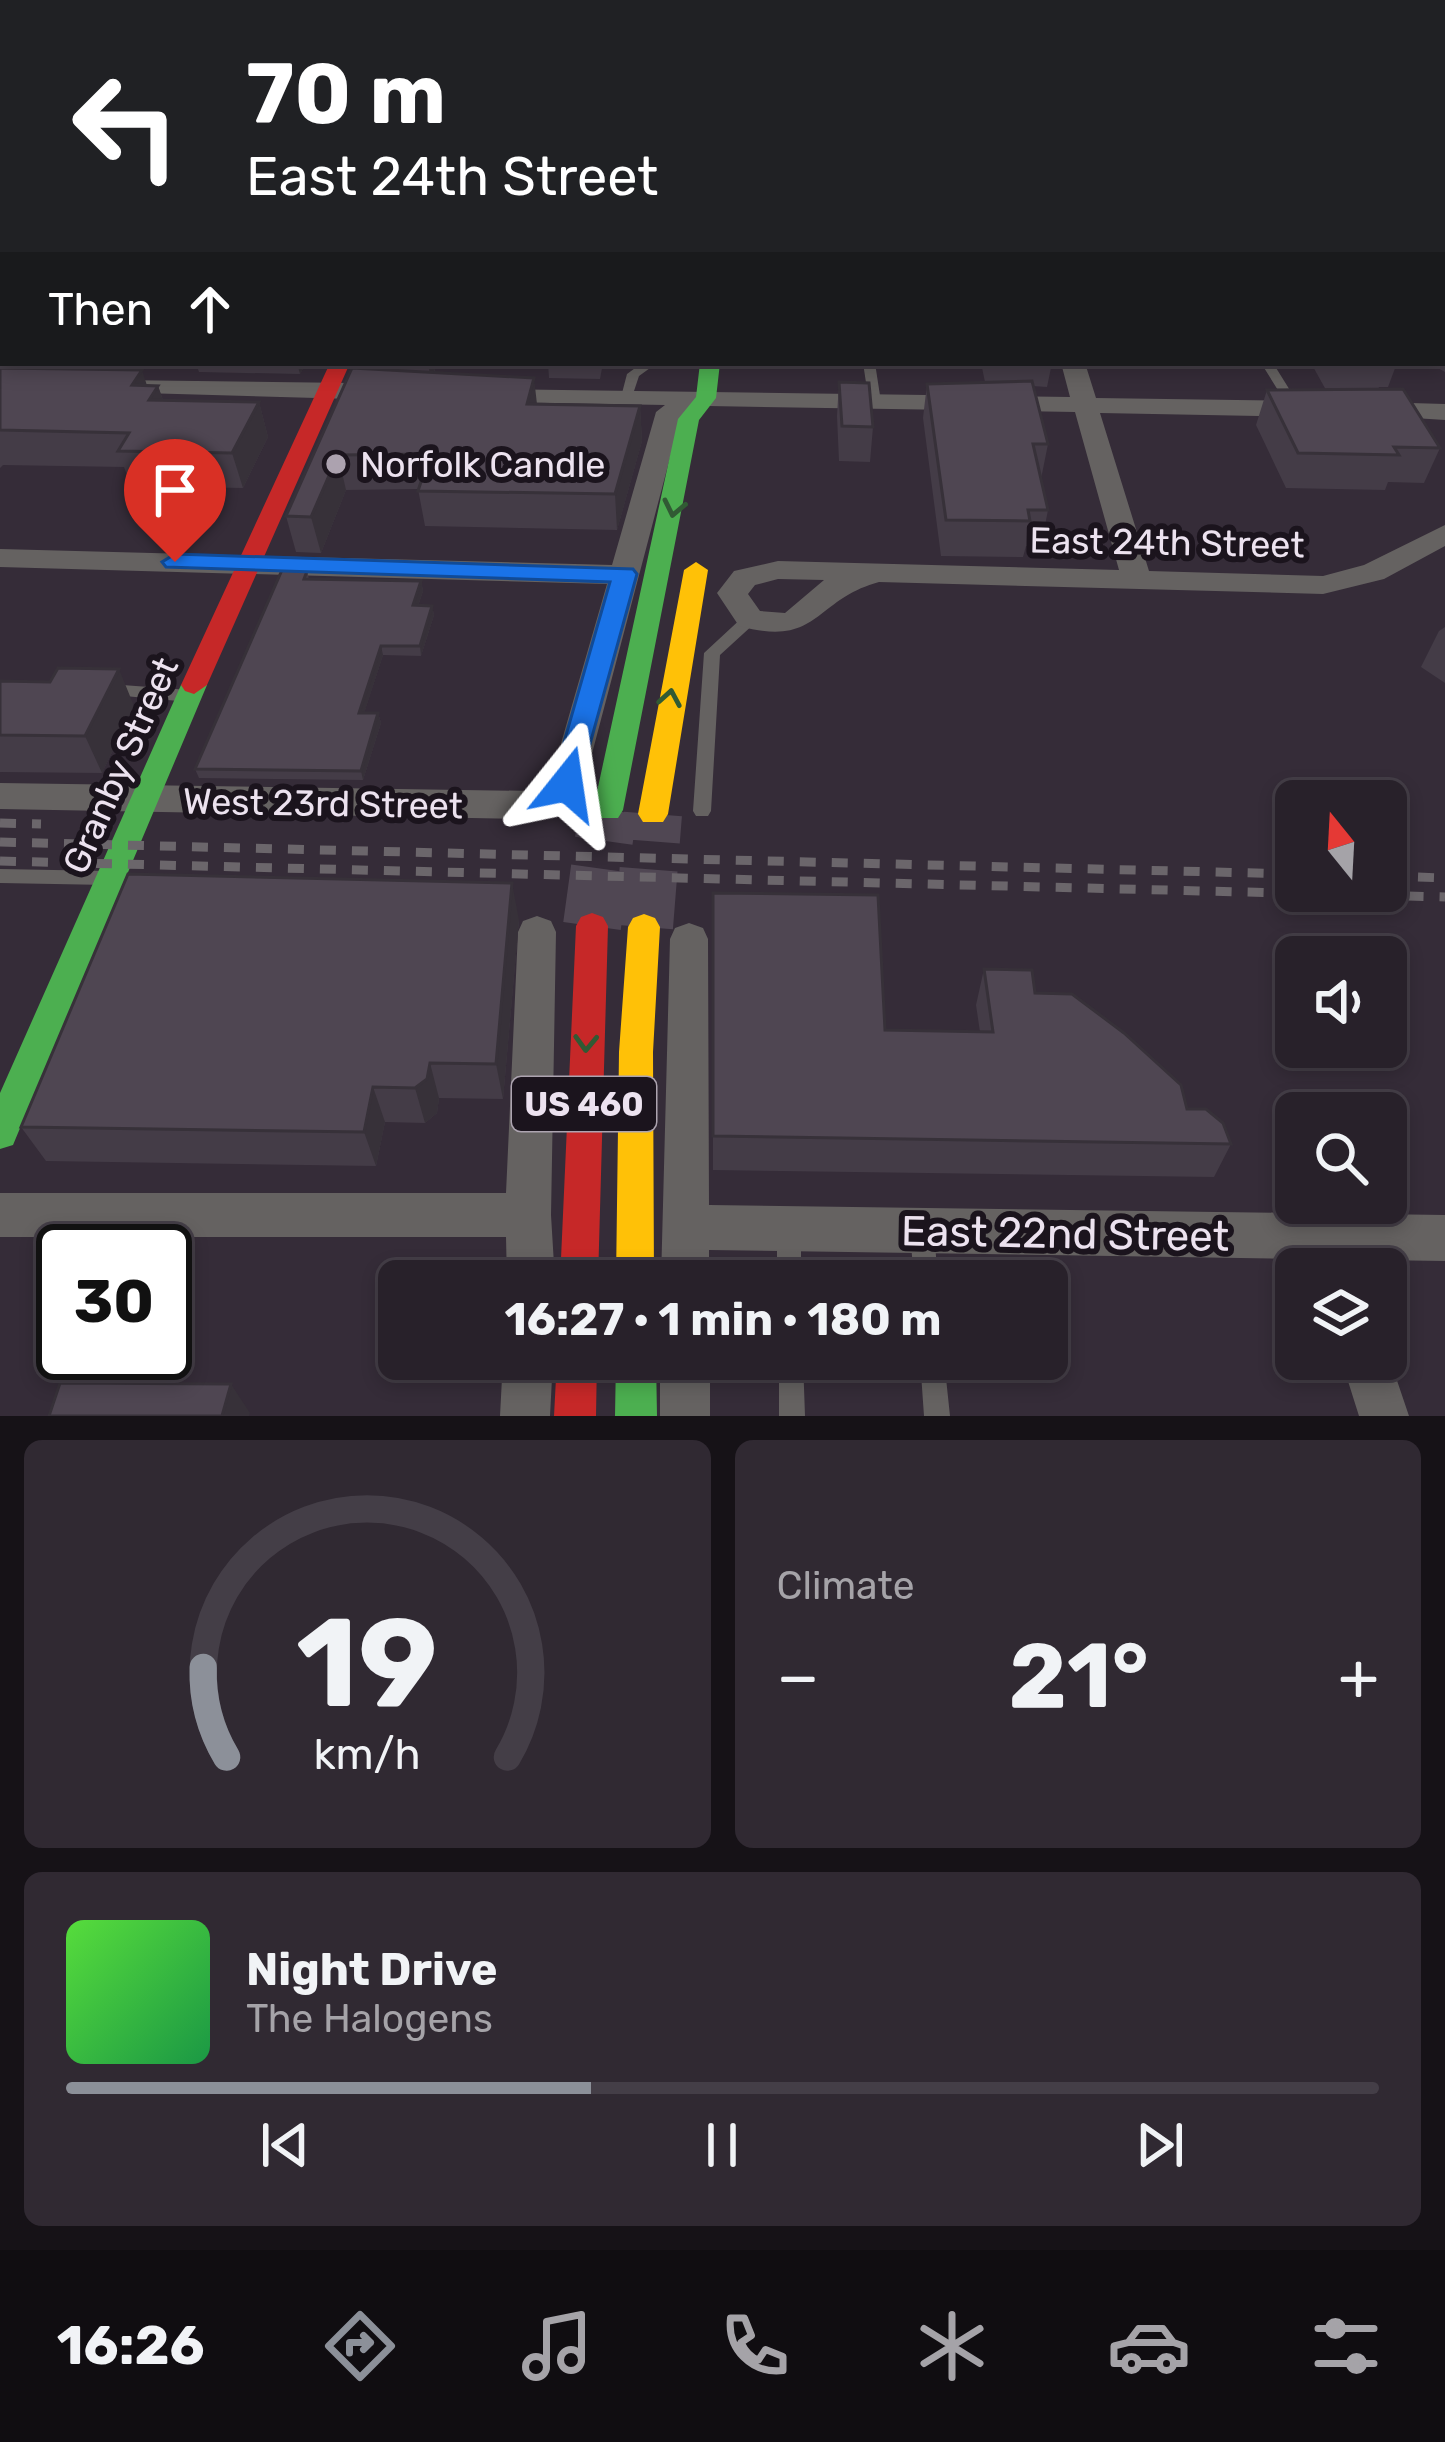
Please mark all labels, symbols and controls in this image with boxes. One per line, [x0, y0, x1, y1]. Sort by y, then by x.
text: 70 m [246, 44, 446, 144]
icon: left [48, 48, 204, 204]
text: East 24th Street [246, 145, 658, 209]
icon: ahead [177, 276, 243, 342]
text: Then [48, 283, 153, 336]
pin [124, 439, 226, 562]
place label: Norfolk Candle [360, 443, 605, 486]
marker: Norfolk Candle [323, 451, 349, 477]
icon: arrive [142, 457, 208, 523]
one-way arrow [662, 498, 688, 518]
street label: East 24th Street [1029, 519, 1305, 566]
street label: Granby Street [54, 650, 187, 880]
one-way arrow [656, 689, 682, 709]
position arrow [504, 721, 630, 847]
street label: West 23rd Street [183, 780, 463, 827]
north arrow [1275, 780, 1407, 912]
map controls [1275, 780, 1407, 1380]
button: sound [1275, 936, 1407, 1068]
one-way arrow [574, 1034, 600, 1053]
road number: US 460 [512, 1077, 656, 1131]
button: search [1275, 1092, 1407, 1224]
street label: East 22nd Street [900, 1206, 1229, 1262]
speed limit sign: 30 [36, 1224, 192, 1380]
button: layers [1275, 1248, 1407, 1380]
text: 16:27 · 1 min · 180 m [504, 1293, 942, 1346]
text: Climate [777, 1563, 915, 1609]
text: 19 [296, 1589, 438, 1737]
text: 21° [1009, 1623, 1149, 1730]
text: − [777, 1637, 819, 1716]
text: + [1338, 1637, 1379, 1716]
text: km/h [314, 1729, 421, 1780]
text: Night Drive [246, 1943, 498, 1996]
text: The Halogens [246, 1996, 493, 2042]
icon: previous [252, 2112, 318, 2178]
icon: pause [689, 2112, 755, 2178]
icon: next [1127, 2112, 1193, 2178]
icon: directions [318, 2304, 402, 2388]
icon: music [515, 2304, 599, 2388]
icon: phone [713, 2304, 797, 2388]
icon: climate [910, 2304, 994, 2388]
icon: car [1107, 2304, 1191, 2388]
icon: filters [1304, 2304, 1388, 2388]
text: 16:26 [57, 2314, 205, 2378]

